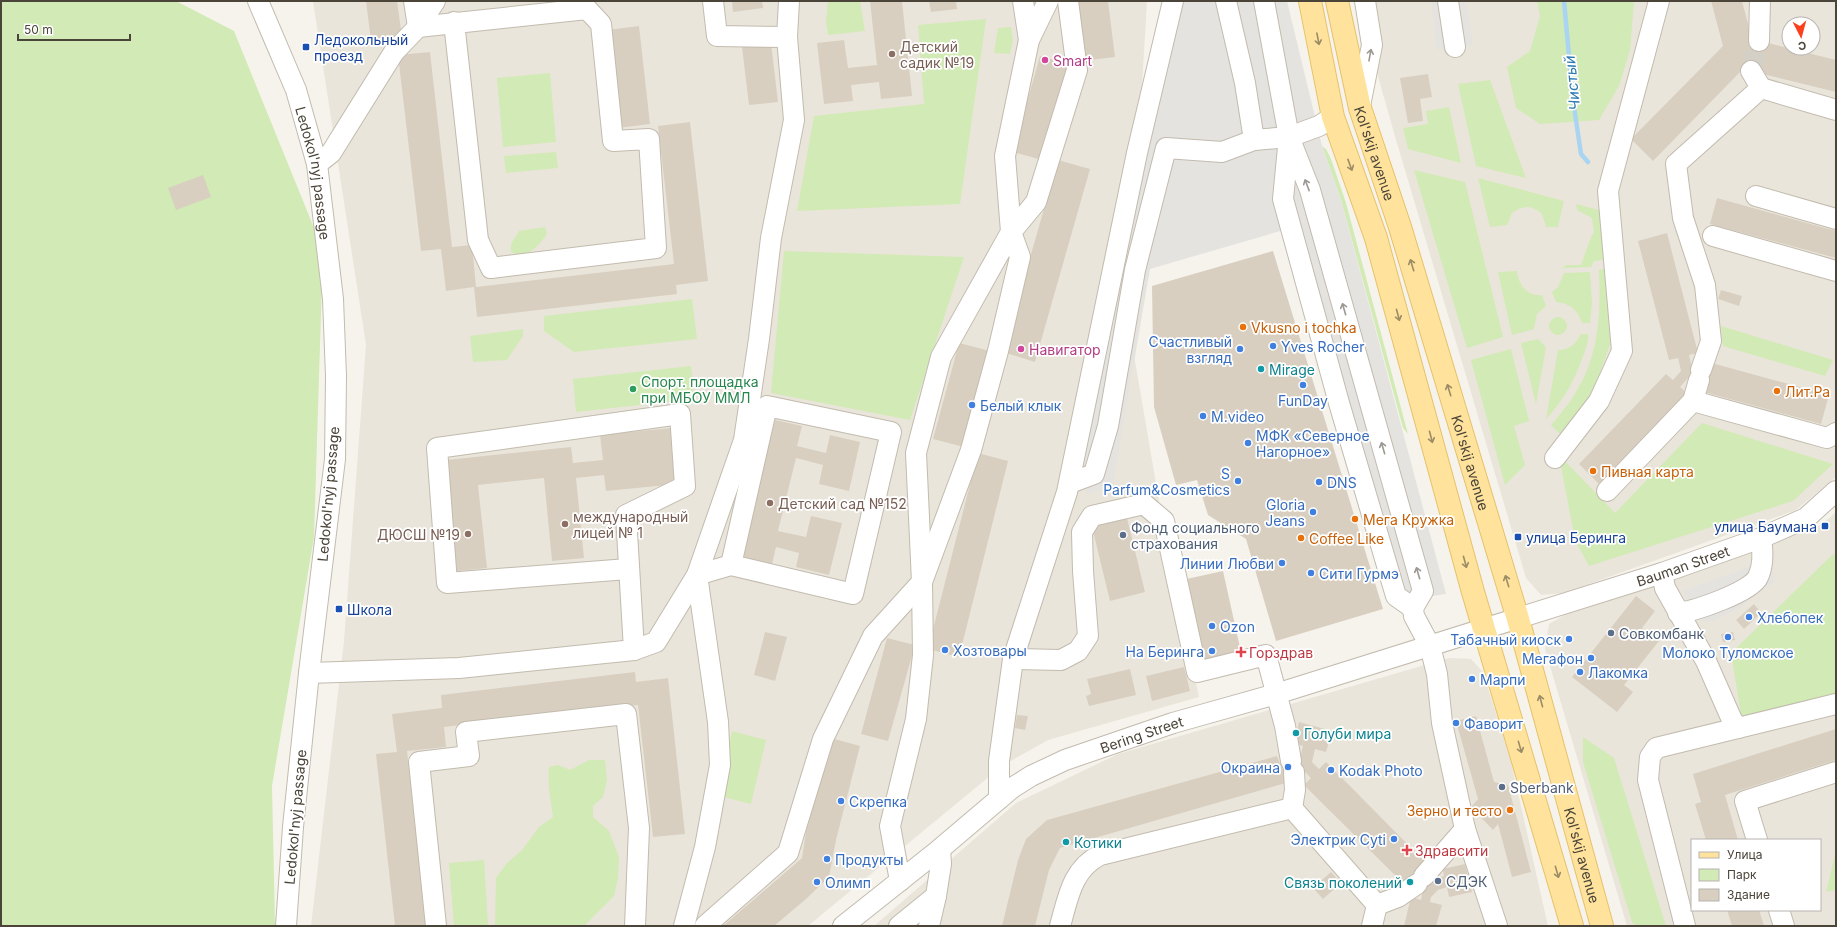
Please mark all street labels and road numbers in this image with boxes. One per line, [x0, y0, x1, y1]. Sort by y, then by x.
street label: Ledokol'nyj passage [293, 104, 334, 241]
street label: Kol'skij avenue [1351, 104, 1399, 203]
street label: Kol'skij avenue [1449, 413, 1493, 512]
street label: Ledokol'nyj passage [314, 426, 342, 562]
street label: Bauman Street [1634, 541, 1732, 589]
street label: Bering Street [1098, 712, 1185, 756]
street label: Ledokol'nyj passage [281, 749, 309, 885]
street label: Kol'skij avenue [1561, 805, 1604, 905]

